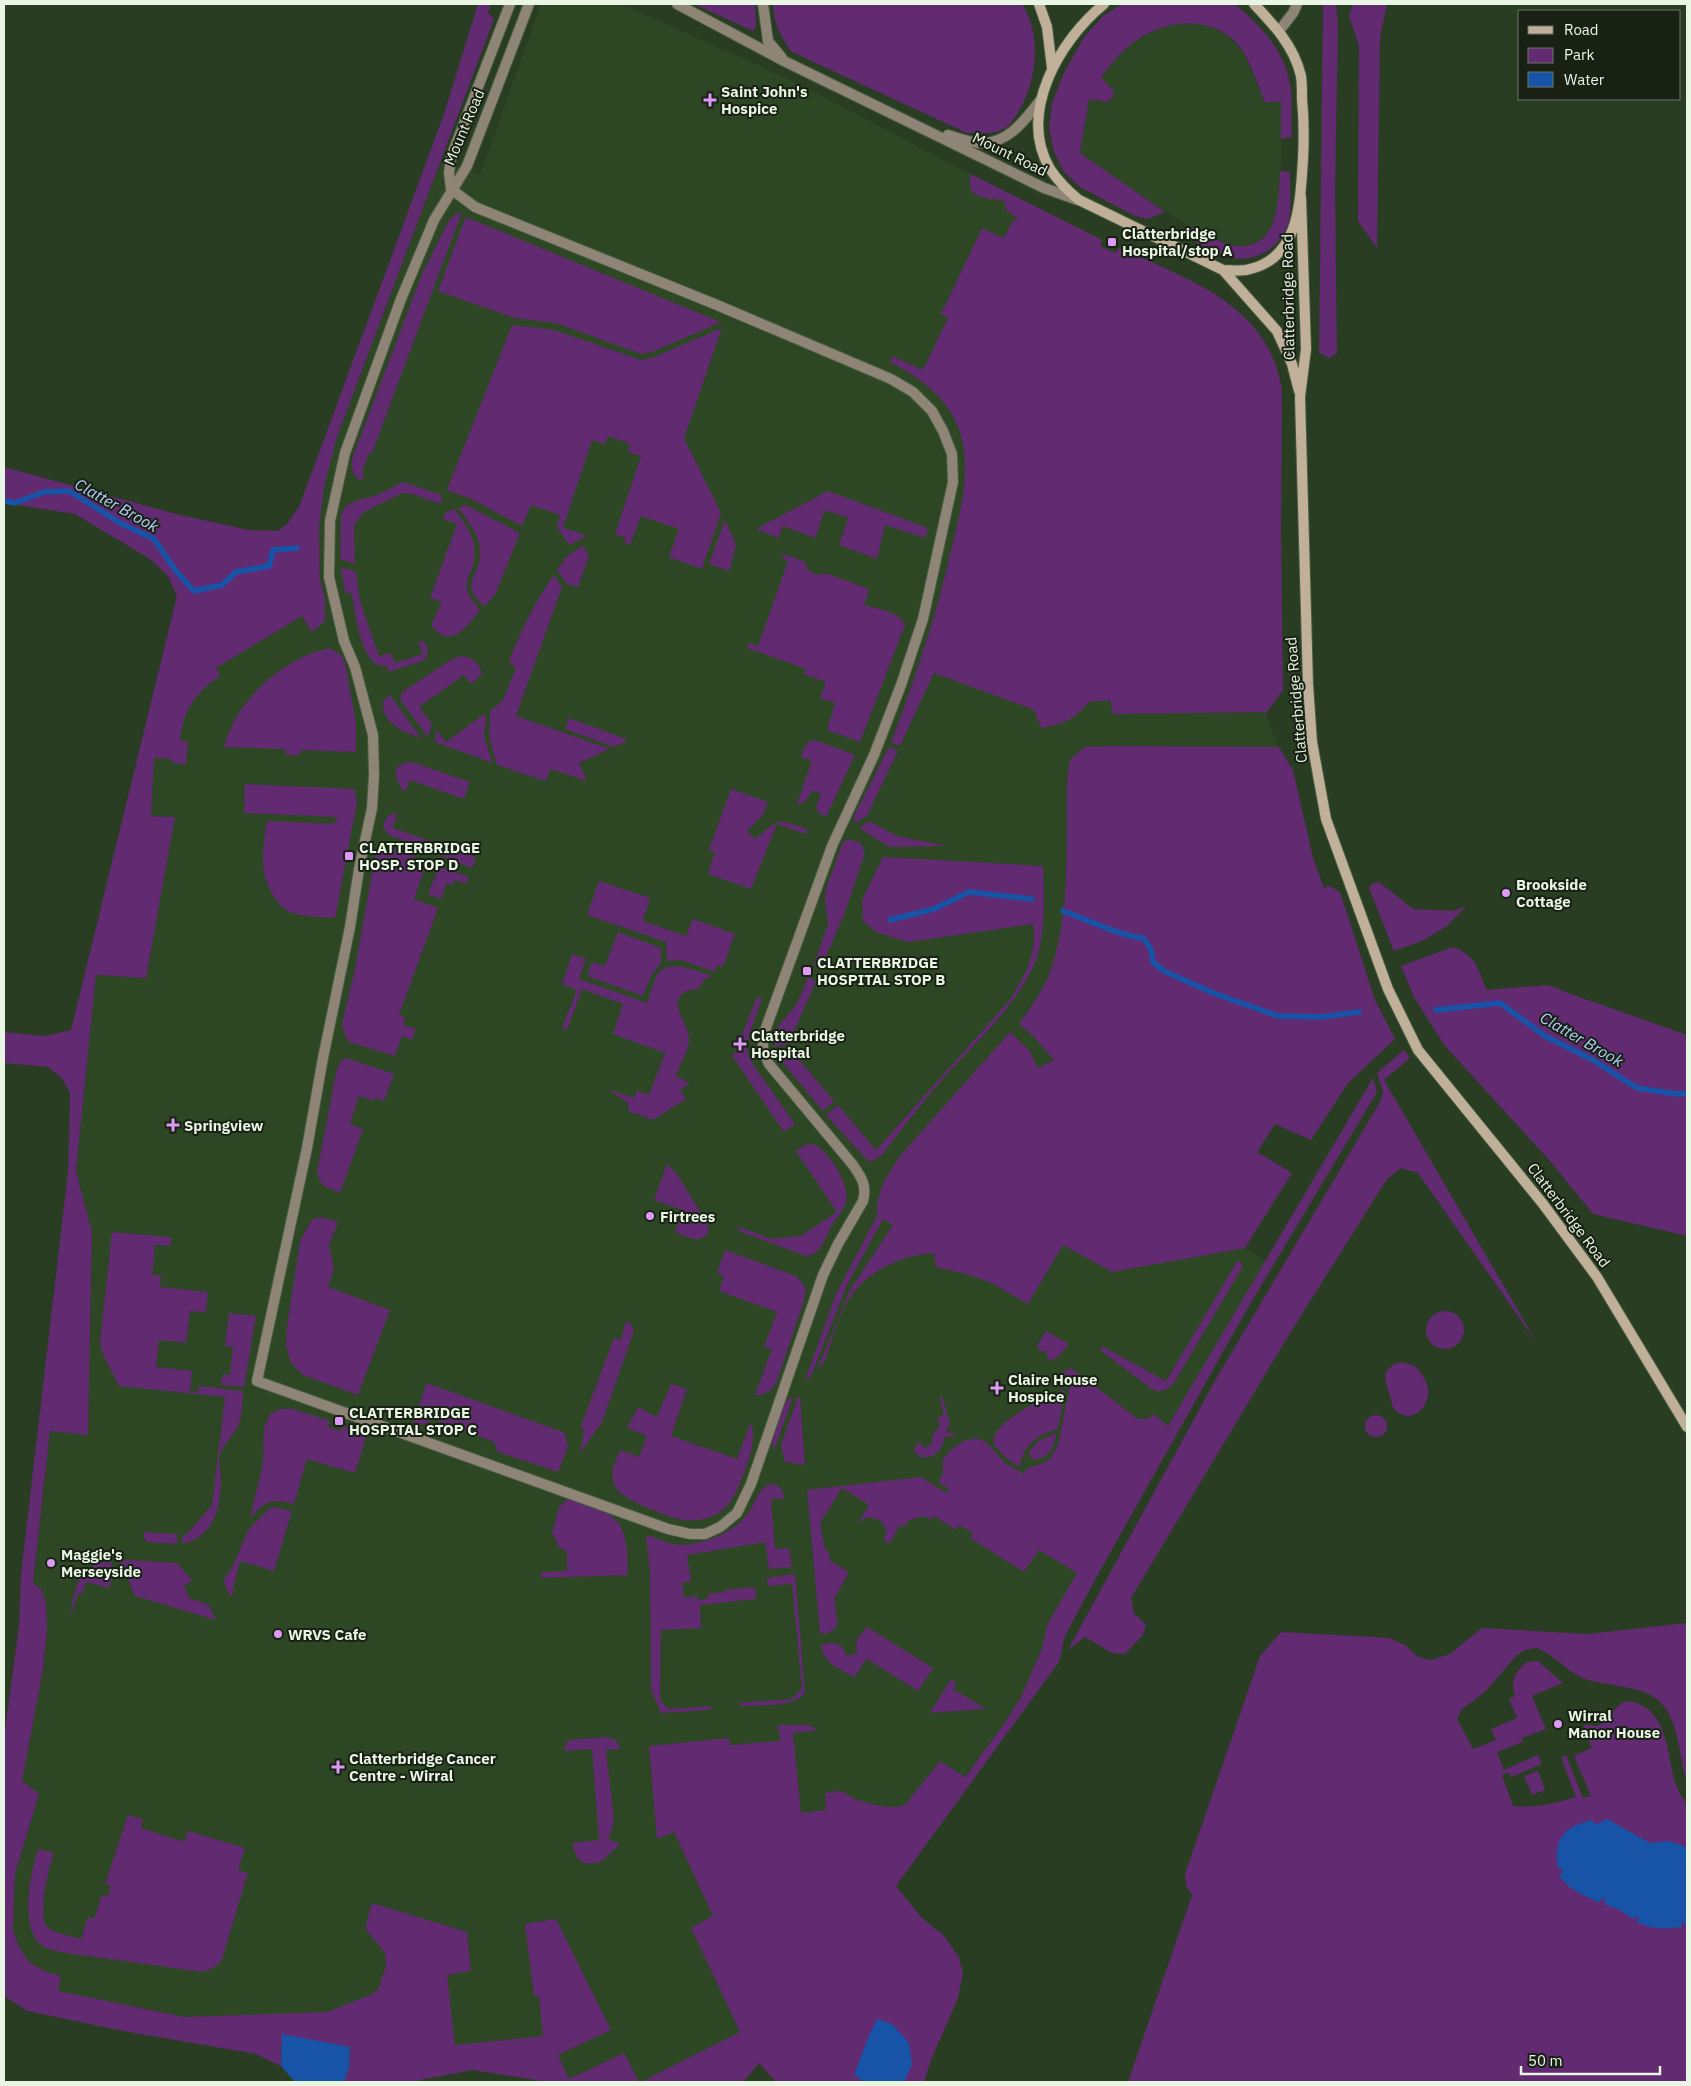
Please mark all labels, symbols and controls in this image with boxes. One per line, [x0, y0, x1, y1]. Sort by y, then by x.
legend [1518, 10, 1681, 100]
text: Road [1564, 20, 1599, 39]
text: Park [1564, 45, 1594, 64]
text: Water [1564, 70, 1605, 89]
place label: Saint John's Hospice [721, 82, 808, 118]
street label: Mount Road [439, 86, 489, 168]
marker: Saint John's Hospice [703, 93, 717, 107]
street label: Mount Road [969, 128, 1051, 180]
place label: Clatterbridge Hospital/stop A [1122, 224, 1233, 260]
street label: Clatterbridge Road [1277, 234, 1299, 360]
marker: Clatterbridge Hospital/stop A [1106, 236, 1118, 248]
water label: Clatter Brook [72, 474, 163, 537]
street label: Clatterbridge Road [1281, 636, 1311, 764]
place label: CLATTERBRIDGE HOSP. STOP D [359, 838, 480, 874]
marker: CLATTERBRIDGE HOSP. STOP D [343, 850, 355, 862]
place label: Brookside Cottage [1516, 875, 1587, 911]
marker: Brookside Cottage [1500, 887, 1512, 899]
place label: CLATTERBRIDGE HOSPITAL STOP B [817, 953, 945, 989]
marker: CLATTERBRIDGE HOSPITAL STOP B [801, 965, 813, 977]
water label: Clatter Brook [1537, 1007, 1628, 1071]
place label: Clatterbridge Hospital [751, 1026, 845, 1062]
marker: Clatterbridge Hospital [733, 1037, 747, 1051]
place label: Springview [184, 1116, 264, 1135]
marker: Springview [166, 1118, 180, 1132]
street label: Clatterbridge Road [1523, 1159, 1615, 1271]
place label: Firtrees [660, 1207, 716, 1226]
marker: Firtrees [644, 1210, 656, 1222]
place label: Claire House Hospice [1008, 1370, 1097, 1406]
marker: Claire House Hospice [990, 1381, 1004, 1395]
place label: CLATTERBRIDGE HOSPITAL STOP C [349, 1403, 477, 1439]
marker: CLATTERBRIDGE HOSPITAL STOP C [333, 1415, 345, 1427]
place label: Maggie's Merseyside [61, 1545, 141, 1581]
marker: Maggie's Merseyside [45, 1557, 57, 1569]
place label: WRVS Cafe [288, 1625, 367, 1644]
marker: WRVS Cafe [272, 1628, 284, 1640]
place label: Wirral Manor House [1568, 1706, 1660, 1742]
marker: Wirral Manor House [1552, 1718, 1564, 1730]
place label: Clatterbridge Cancer Centre - Wirral [349, 1749, 496, 1785]
marker: Clatterbridge Cancer Centre - Wirral [331, 1760, 345, 1774]
scale bar [1521, 2044, 1660, 2076]
text: 50 m [1528, 2051, 1563, 2070]

